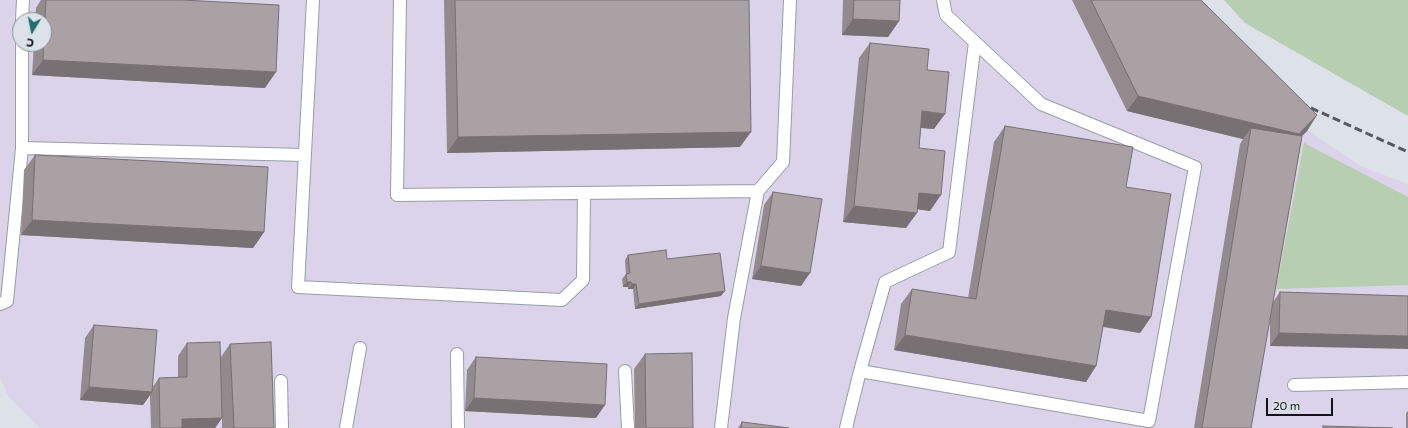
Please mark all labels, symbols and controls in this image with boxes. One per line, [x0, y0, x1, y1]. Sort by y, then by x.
north arrow [12, 12, 52, 52]
text: С [25, 36, 35, 50]
scale bar [1268, 390, 1335, 416]
text: 20 m [1273, 398, 1300, 412]

